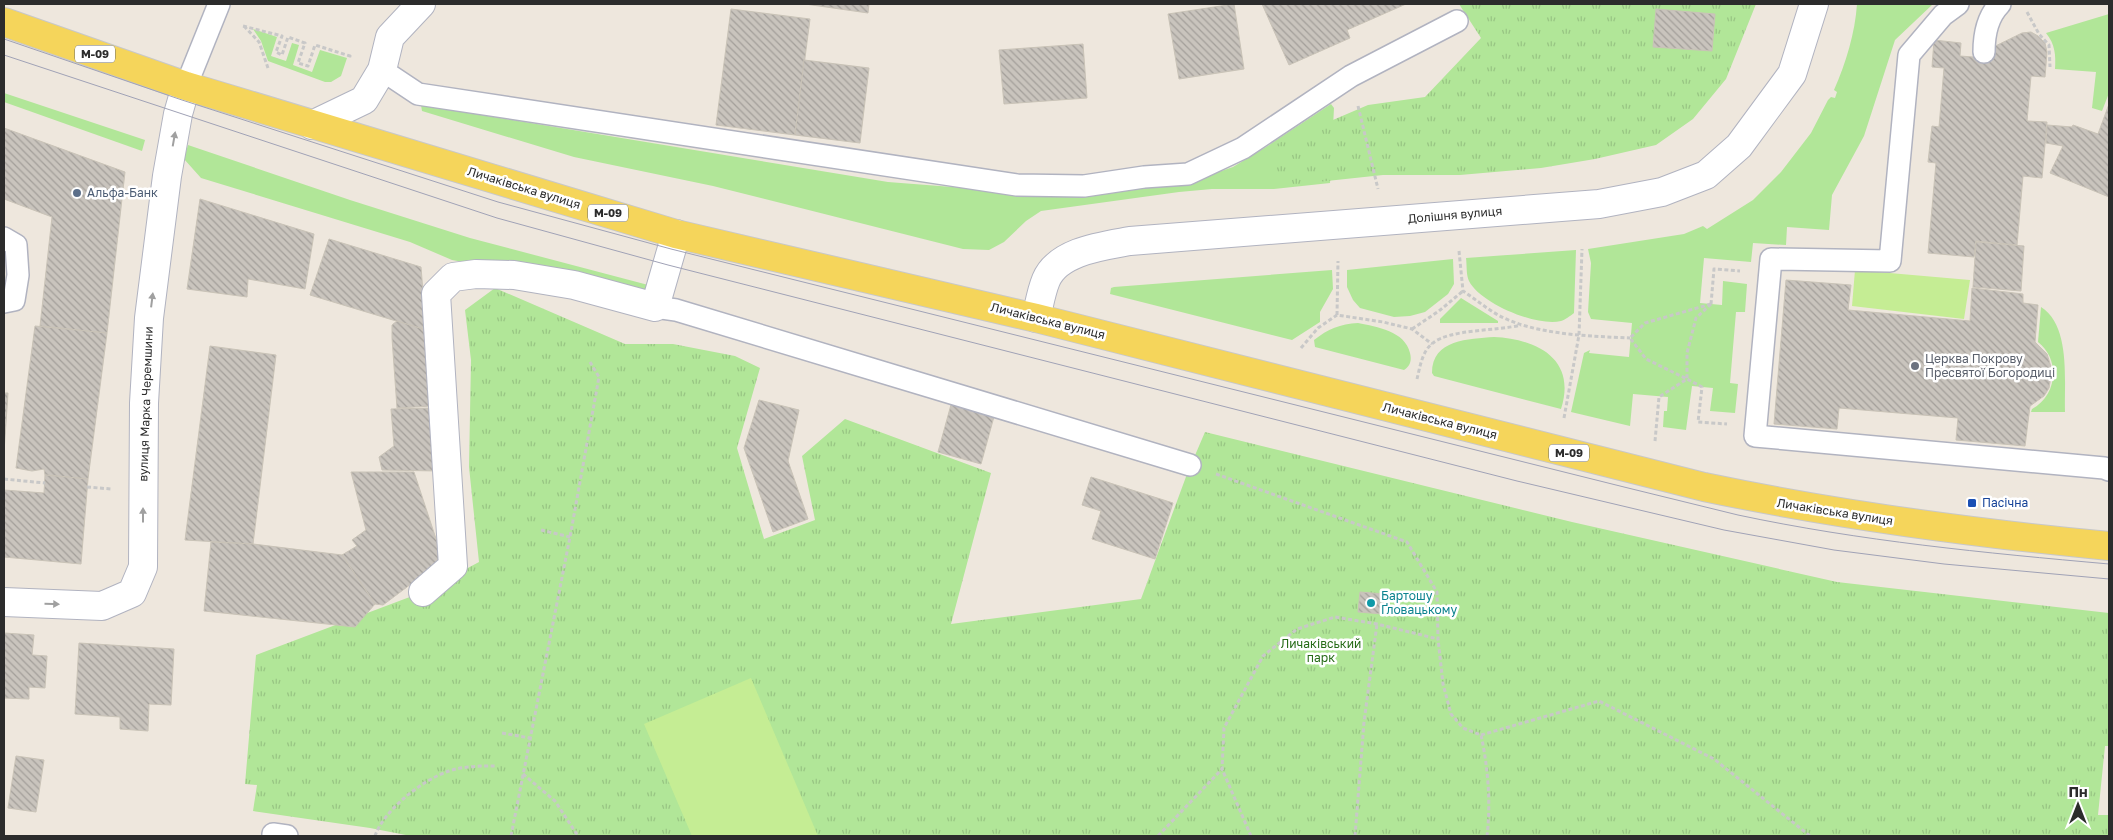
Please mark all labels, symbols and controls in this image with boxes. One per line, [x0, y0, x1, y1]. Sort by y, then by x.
road number: М-09 [75, 46, 115, 62]
one-way arrow [170, 131, 178, 147]
street label: Личаківська вулиця [466, 163, 582, 212]
place label: Альфа-Банк [87, 185, 158, 200]
marker: Альфа-Банк [71, 187, 83, 199]
street label: Долішня вулиця [1407, 203, 1503, 226]
road number: М-09 [588, 204, 628, 222]
one-way arrow [148, 292, 156, 308]
street label: Личаківська вулиця [989, 299, 1107, 342]
street label: вулиця Марка Черемшини [135, 326, 156, 482]
place label: Церква Покрову Пресвятої Богородиці [1925, 351, 2055, 380]
marker: Церква Покрову Пресвятої Богородиці [1909, 360, 1921, 372]
street label: Личаківська вулиця [1381, 399, 1499, 442]
road number: М-09 [1549, 444, 1589, 462]
street label: Личаківська вулиця [1776, 495, 1894, 528]
place label: Пасічна [1982, 495, 2028, 510]
marker: Пасічна [1966, 497, 1978, 509]
one-way arrow [139, 507, 147, 523]
place label: Бартошу Ґловацькому [1381, 588, 1457, 617]
marker: Бартошу Ґловацькому [1365, 597, 1377, 609]
one-way arrow [45, 601, 61, 609]
park label: Личаківський парк [1281, 636, 1361, 665]
north arrow [2053, 780, 2103, 830]
text: Пн [2068, 783, 2088, 800]

